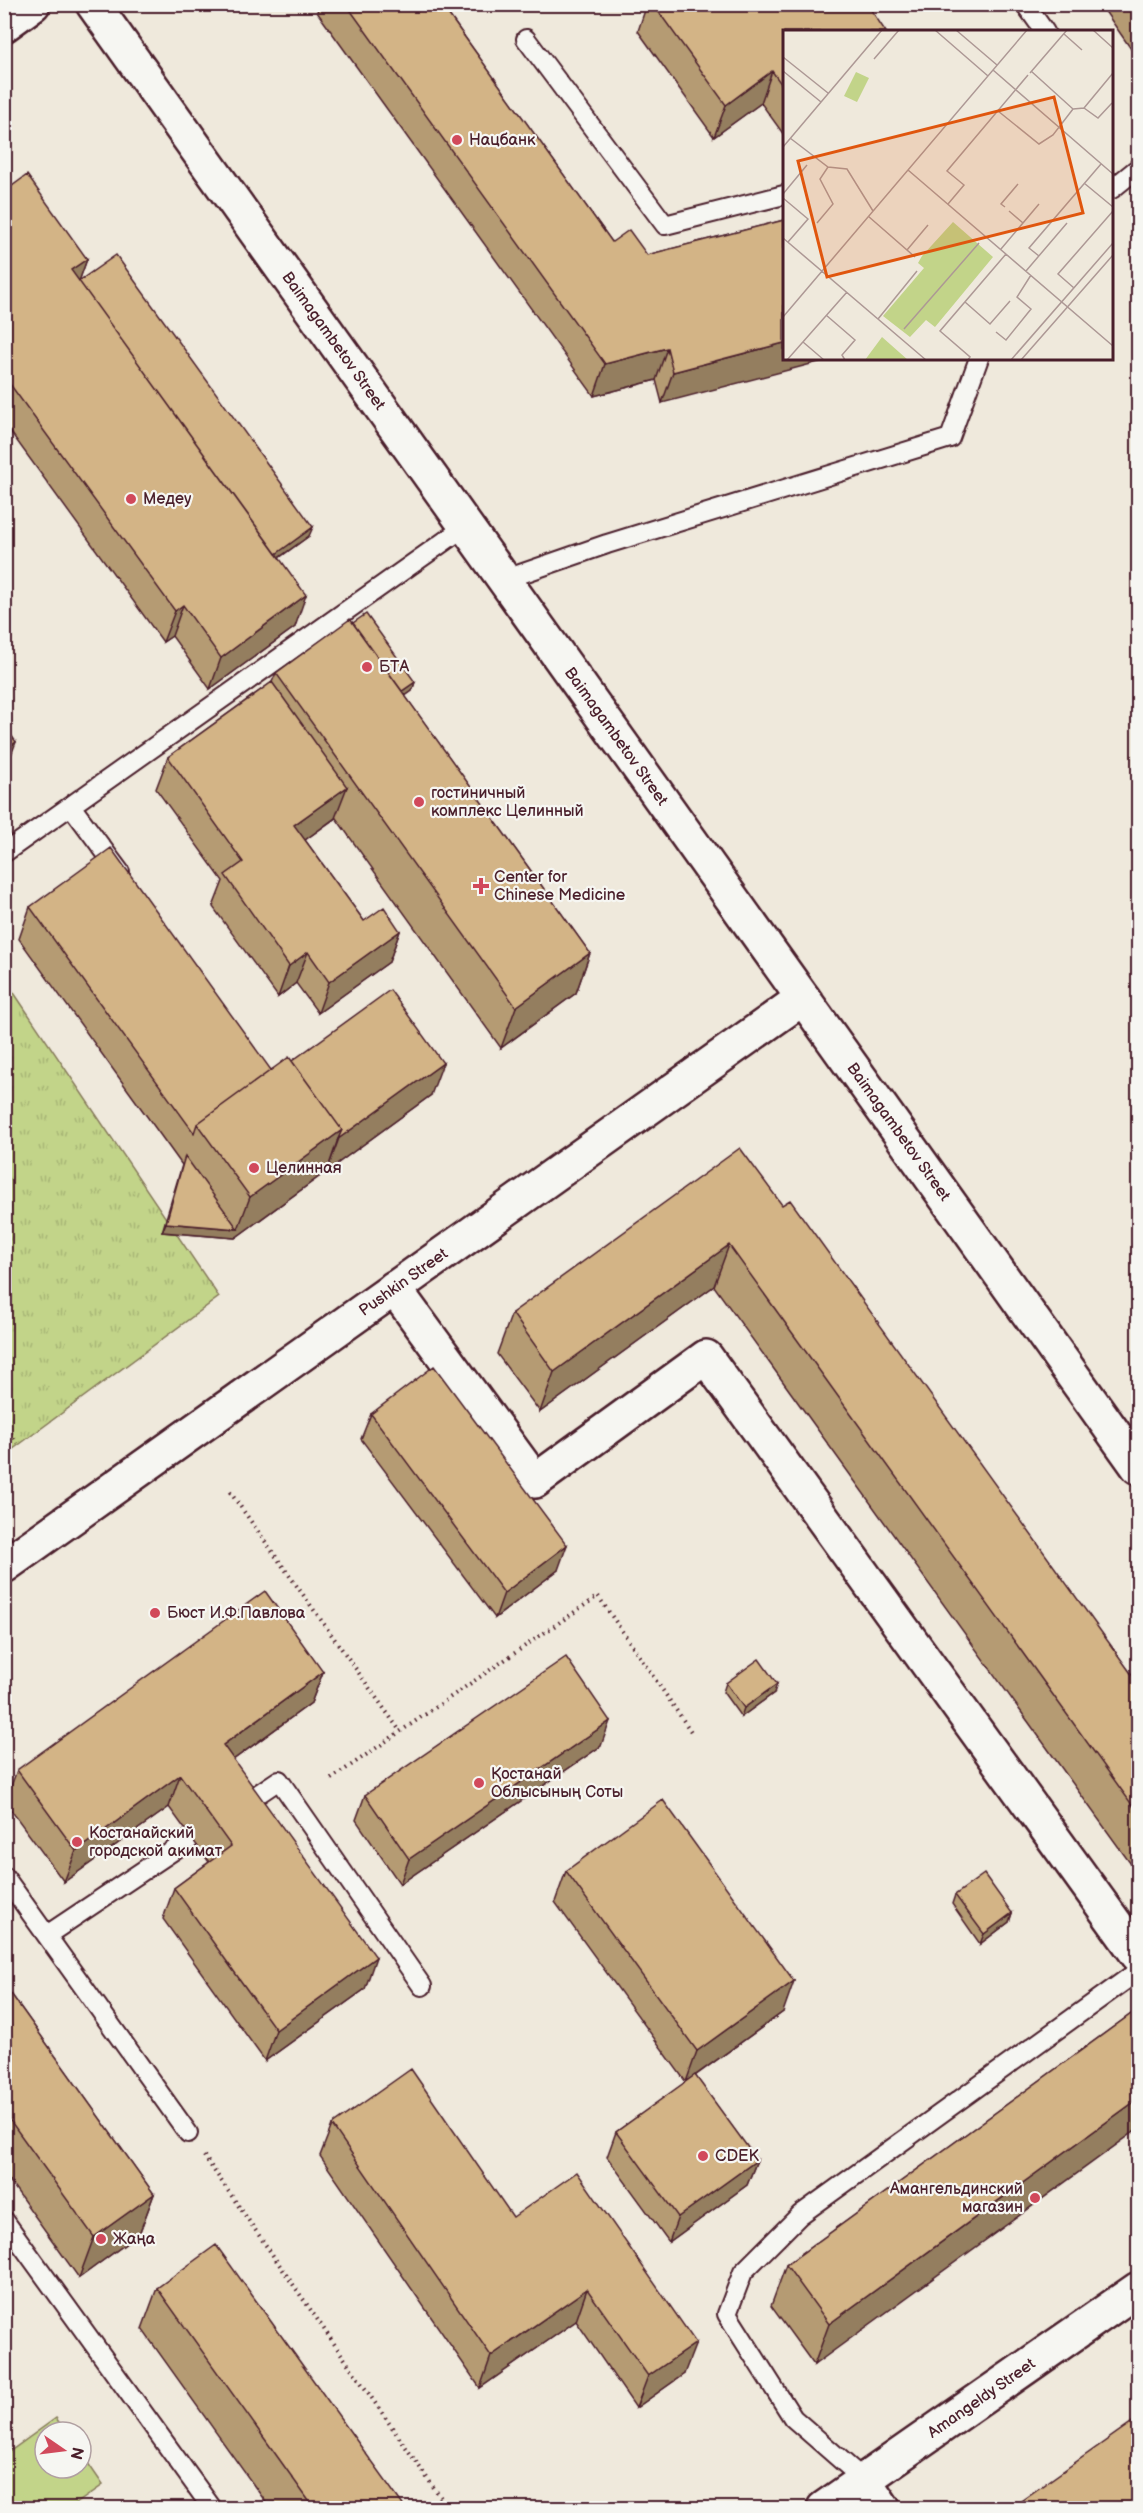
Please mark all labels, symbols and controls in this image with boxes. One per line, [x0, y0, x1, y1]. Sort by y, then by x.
inset map [783, 30, 1113, 360]
place label: Нацбанк [469, 131, 536, 150]
marker: Нацбанк [450, 133, 464, 147]
street label: Baimagambetov Street [278, 268, 389, 414]
place label: Медеу [143, 490, 192, 509]
marker: Медеу [124, 492, 138, 506]
place label: БТА [379, 658, 409, 677]
marker: БТА [360, 660, 374, 674]
street label: Baimagambetov Street [560, 664, 672, 809]
place label: гостиничный комплекс Целинный [431, 784, 584, 821]
marker: гостиничный комплекс Целинный [412, 795, 426, 809]
place label: Center for Chinese Medicine [494, 868, 626, 905]
marker: Center for Chinese Medicine [472, 877, 490, 895]
street label: Baimagambetov Street [843, 1059, 954, 1205]
place label: Целинная [266, 1159, 342, 1178]
marker: Целинная [247, 1161, 261, 1175]
street label: Pushkin Street [355, 1244, 451, 1320]
place label: Бюст И.Ф.Павлова [167, 1604, 306, 1623]
marker: Бюст И.Ф.Павлова [148, 1606, 162, 1620]
place label: Қостанай Облысының Соты [491, 1765, 623, 1802]
marker: Қостанай Облысының Соты [472, 1776, 486, 1790]
place label: Костанайский городской акимат [89, 1824, 223, 1861]
marker: Костанайский городской акимат [70, 1835, 84, 1849]
place label: CDEK [715, 2147, 760, 2166]
marker: CDEK [696, 2149, 710, 2163]
place label: Амангельдинский магазин [889, 2180, 1023, 2217]
marker: Амангельдинский магазин [1028, 2191, 1042, 2205]
place label: Жаңа [113, 2230, 156, 2249]
marker: Жаңа [94, 2232, 108, 2246]
street label: Amangeldy Street [924, 2354, 1039, 2442]
north arrow [33, 2420, 93, 2480]
text: N [65, 2445, 87, 2461]

